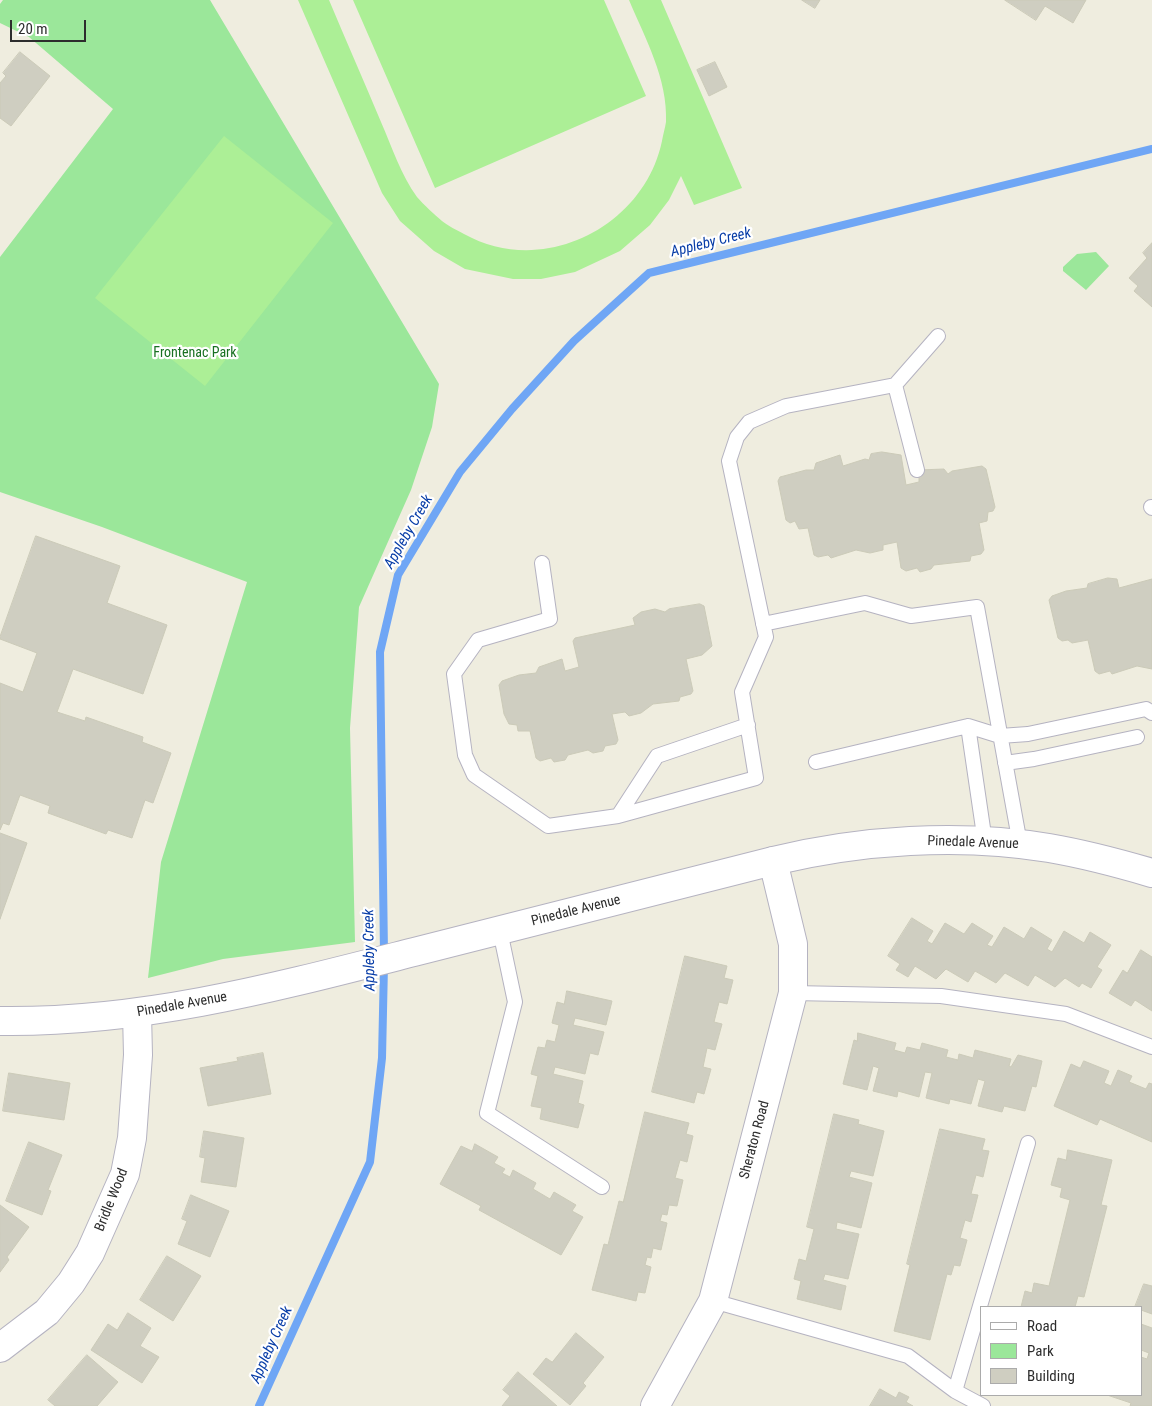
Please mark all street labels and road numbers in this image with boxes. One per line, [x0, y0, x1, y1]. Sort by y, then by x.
street label: Pinedale Avenue [927, 833, 1019, 853]
street label: Pinedale Avenue [530, 892, 622, 930]
street label: Pinedale Avenue [136, 989, 228, 1021]
street label: Sheraton Road [736, 1099, 774, 1181]
street label: Bridle Wood [92, 1166, 132, 1234]

